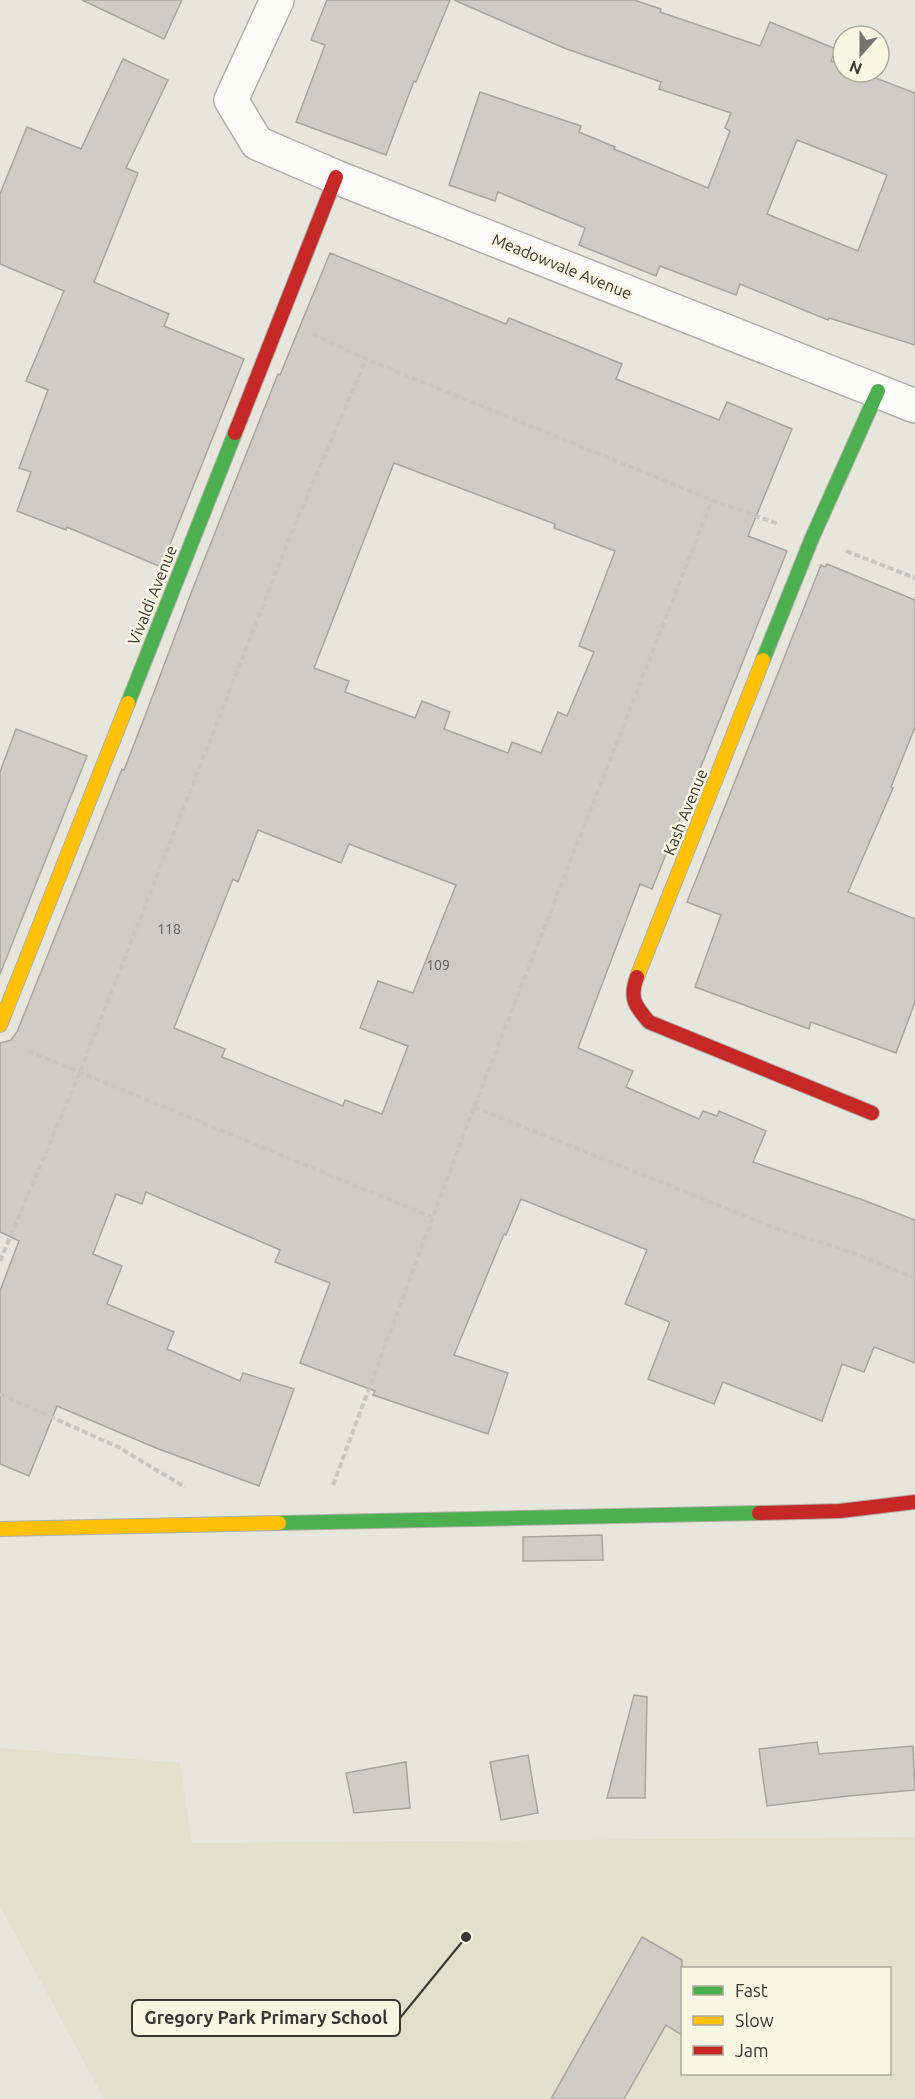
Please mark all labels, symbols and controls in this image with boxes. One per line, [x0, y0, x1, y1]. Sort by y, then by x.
north arrow [831, 24, 891, 84]
text: N [847, 57, 864, 79]
street label: Meadowvale Avenue [490, 230, 634, 302]
street label: Vivaldi Avenue [124, 543, 180, 647]
street label: Kash Avenue [659, 766, 711, 858]
house number: 118 [157, 921, 181, 937]
house number: 109 [426, 957, 450, 973]
legend [681, 1967, 891, 2075]
text: Fast [735, 1980, 768, 2000]
callout: Gregory Park Primary School [132, 2000, 400, 2036]
text: Gregory Park Primary School [144, 2007, 388, 2027]
text: Slow [735, 2010, 774, 2030]
text: Jam [735, 2040, 769, 2060]

